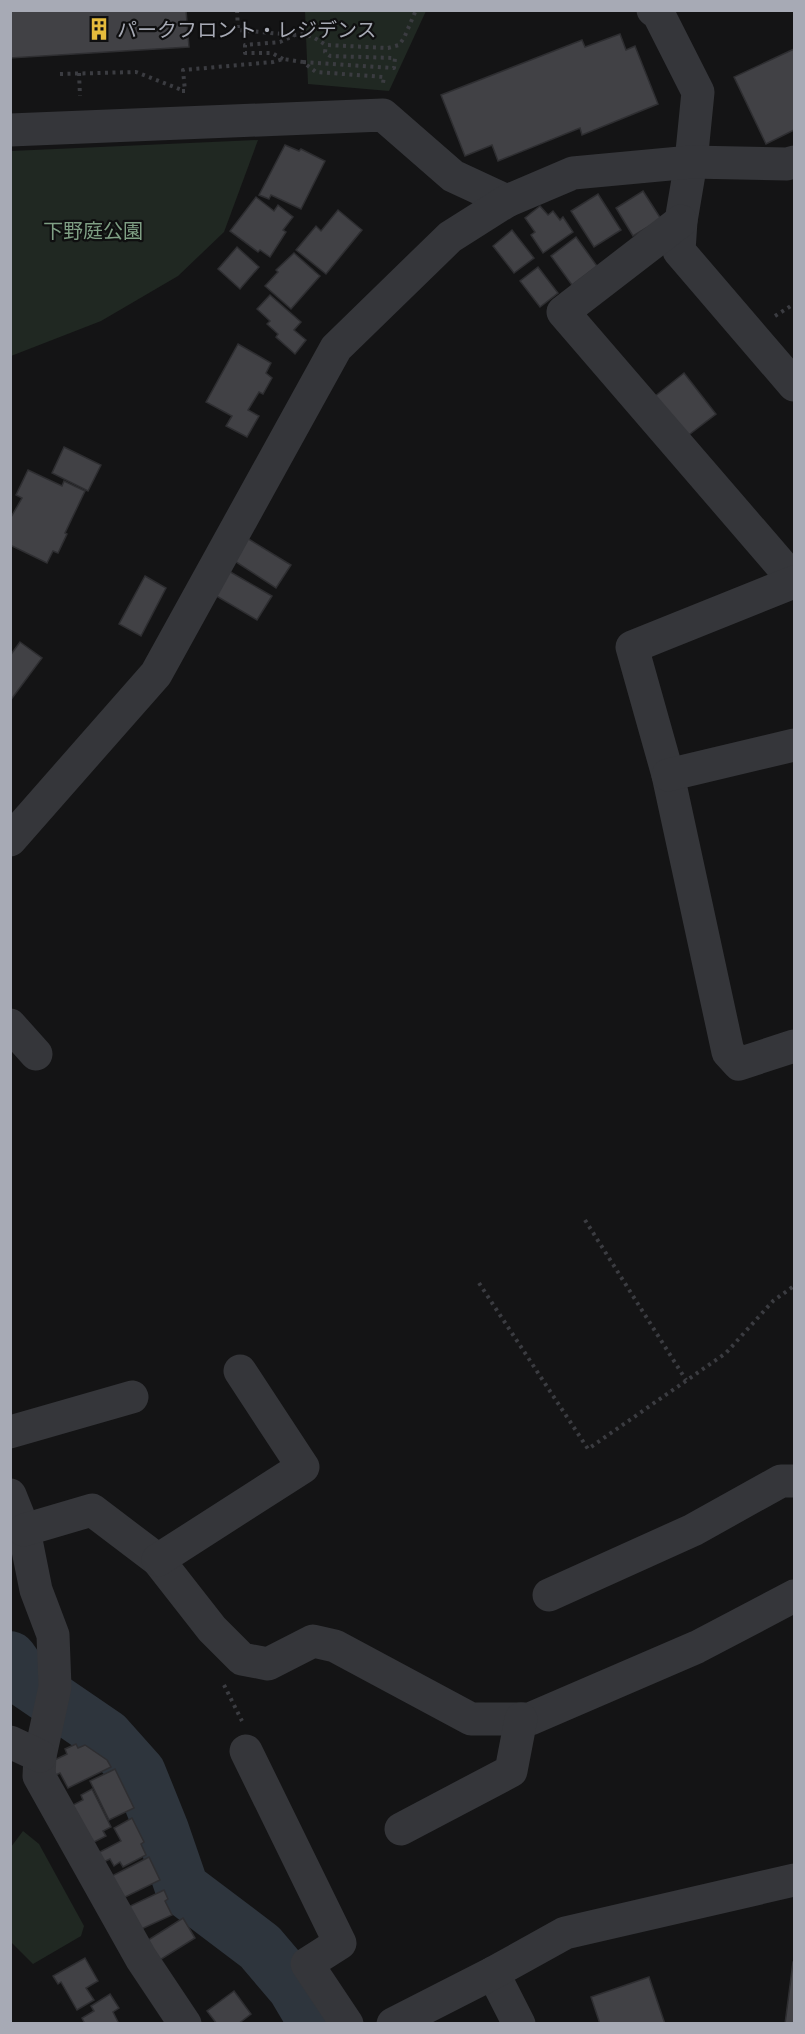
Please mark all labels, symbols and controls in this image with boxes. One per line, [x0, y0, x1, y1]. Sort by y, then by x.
building icon: パークフロント・レジデンス [86, 16, 112, 42]
place label: パークフロント・レジデンス [117, 16, 377, 43]
park label: 下野庭公園 [43, 217, 143, 244]

